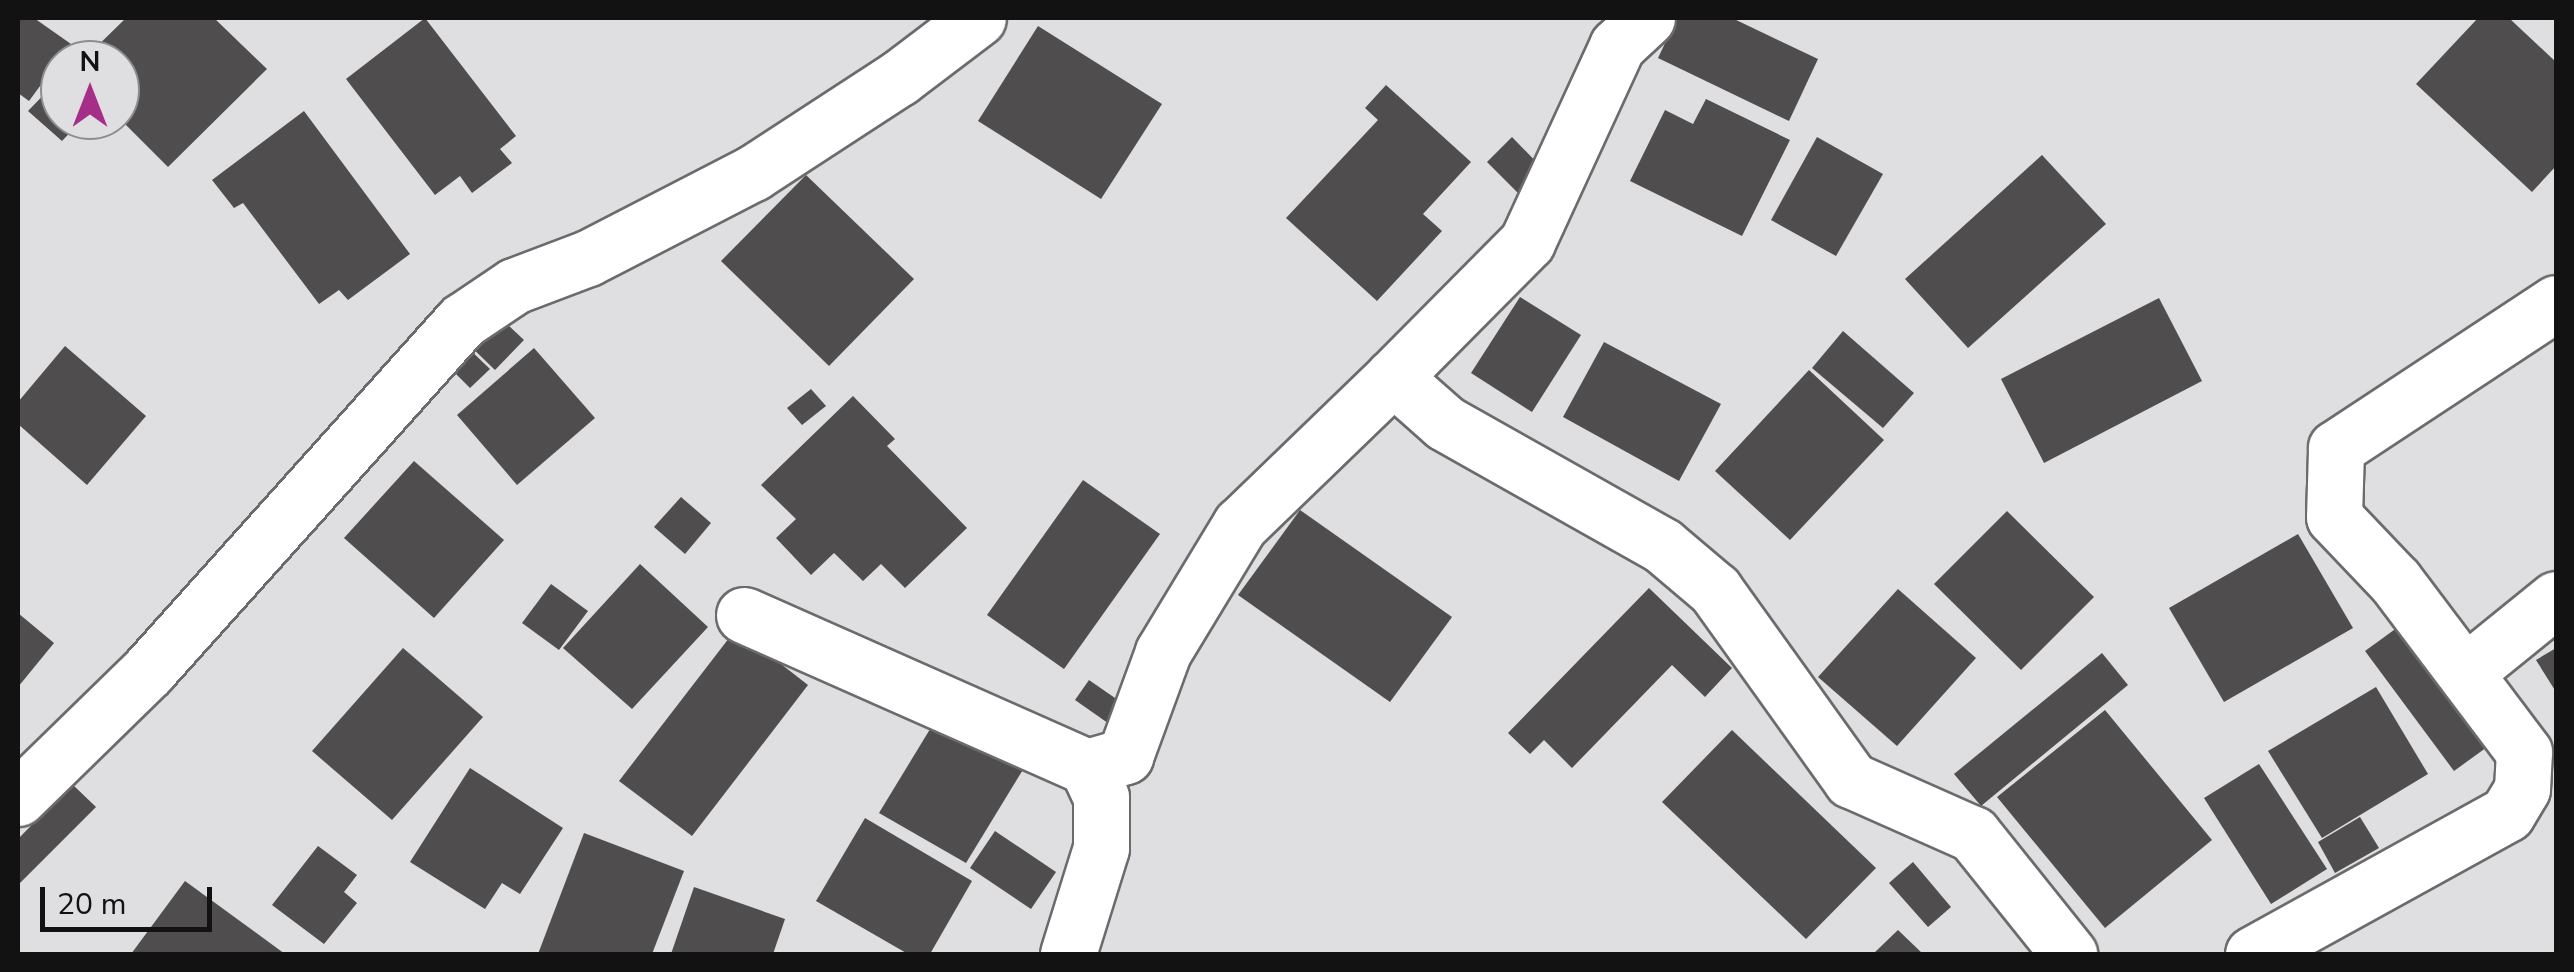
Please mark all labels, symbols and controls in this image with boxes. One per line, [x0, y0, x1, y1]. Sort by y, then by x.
north arrow [40, 40, 140, 140]
text: N [80, 43, 100, 81]
scale bar [45, 867, 218, 929]
text: 20 m [57, 884, 126, 925]

